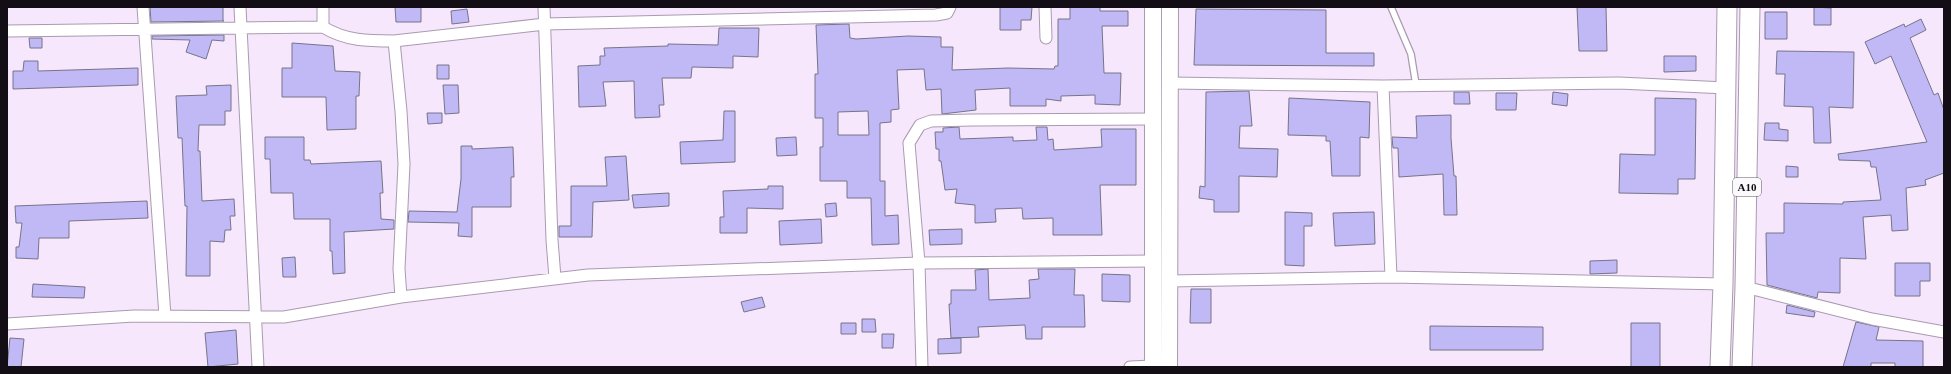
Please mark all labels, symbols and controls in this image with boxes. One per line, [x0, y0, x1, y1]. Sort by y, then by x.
road number: A10 [1733, 178, 1761, 196]

